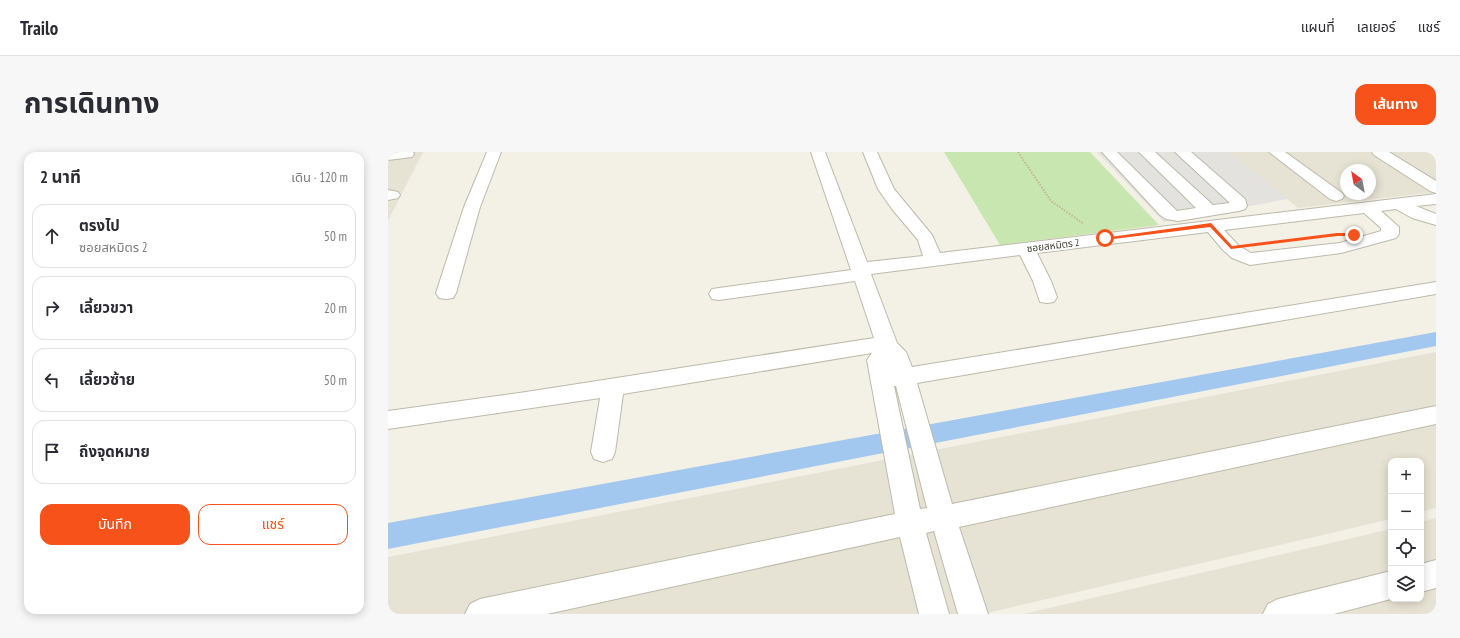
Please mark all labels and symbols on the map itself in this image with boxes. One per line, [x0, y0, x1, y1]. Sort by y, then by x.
north arrow [1340, 164, 1376, 200]
route end [1345, 226, 1363, 244]
route start [1096, 229, 1114, 247]
street label: ซอยสหมิตร 2 [1026, 236, 1080, 255]

